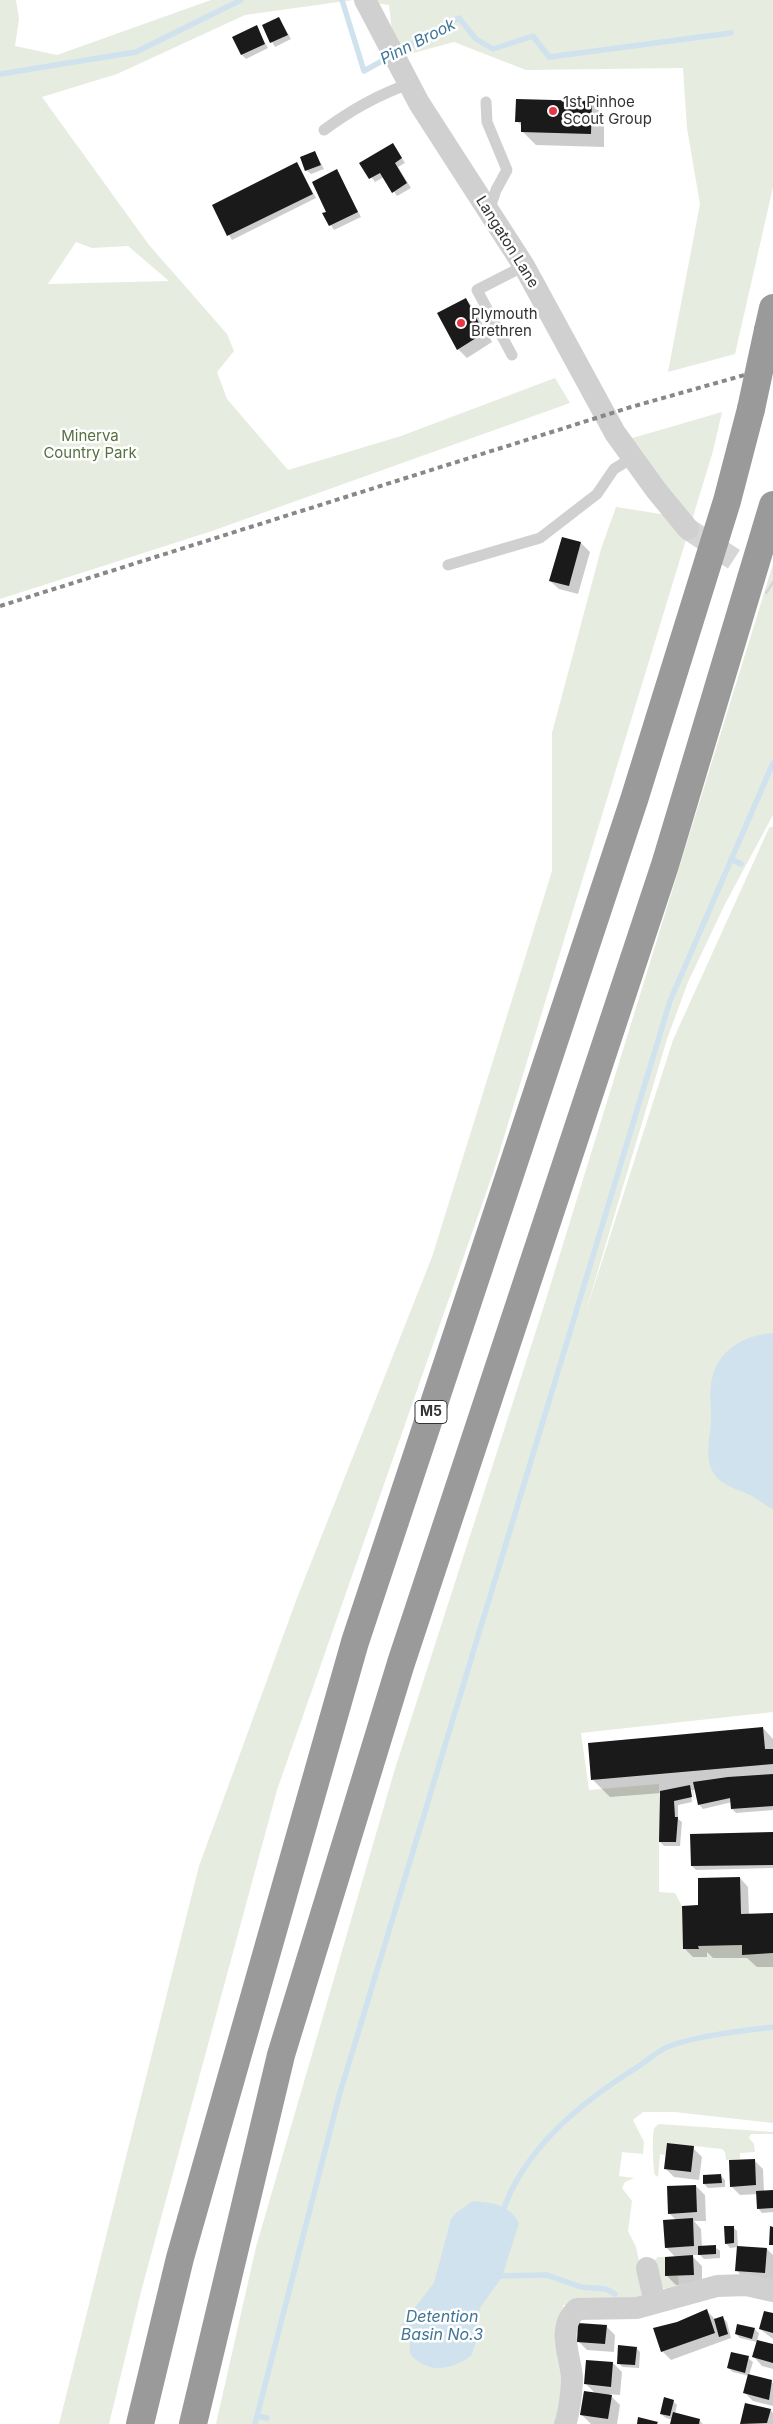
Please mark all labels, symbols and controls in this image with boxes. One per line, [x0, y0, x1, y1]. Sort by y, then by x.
water label: Pinn Brook [377, 15, 459, 69]
place label: 1st Pinhoe Scout Group [563, 93, 652, 128]
marker: 1st Pinhoe Scout Group [547, 105, 559, 117]
street label: Langaton Lane [472, 193, 542, 291]
place label: Plymouth Brethren [471, 305, 537, 340]
marker: Plymouth Brethren [455, 317, 467, 329]
park label: Minerva Country Park [43, 427, 137, 462]
road number: M5 [415, 1400, 447, 1424]
water label: Detention Basin No.3 [401, 2307, 483, 2345]

